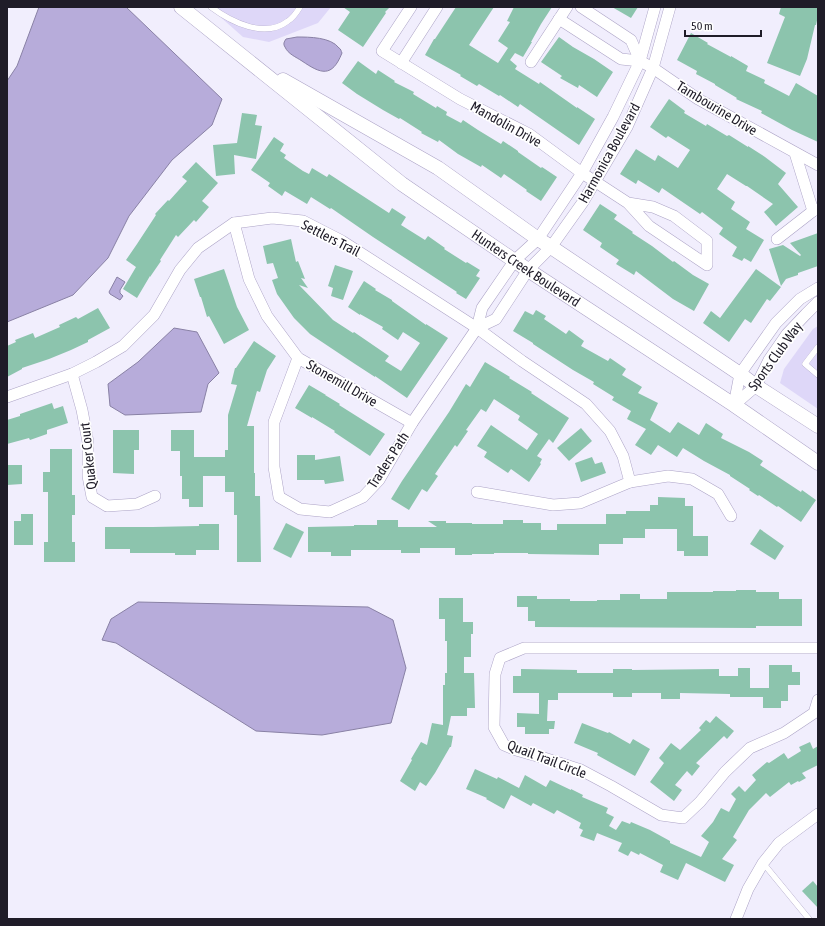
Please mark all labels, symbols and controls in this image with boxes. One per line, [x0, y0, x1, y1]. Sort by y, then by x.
scale bar [685, 12, 761, 38]
text: 50 m [691, 19, 713, 33]
street label: Tambourine Drive [674, 78, 760, 138]
street label: Mandolin Drive [468, 98, 544, 150]
street label: Harmonica Boulevard [575, 100, 643, 206]
street label: Settlers Trail [299, 216, 363, 260]
street label: Hunters Creek Boulevard [469, 226, 583, 310]
street label: Sports Club Way [745, 318, 806, 394]
street label: Stonemill Drive [304, 356, 380, 410]
street label: Quaker Court [77, 422, 99, 490]
street label: Traders Path [364, 429, 412, 491]
street label: Quail Trail Circle [505, 737, 589, 781]

